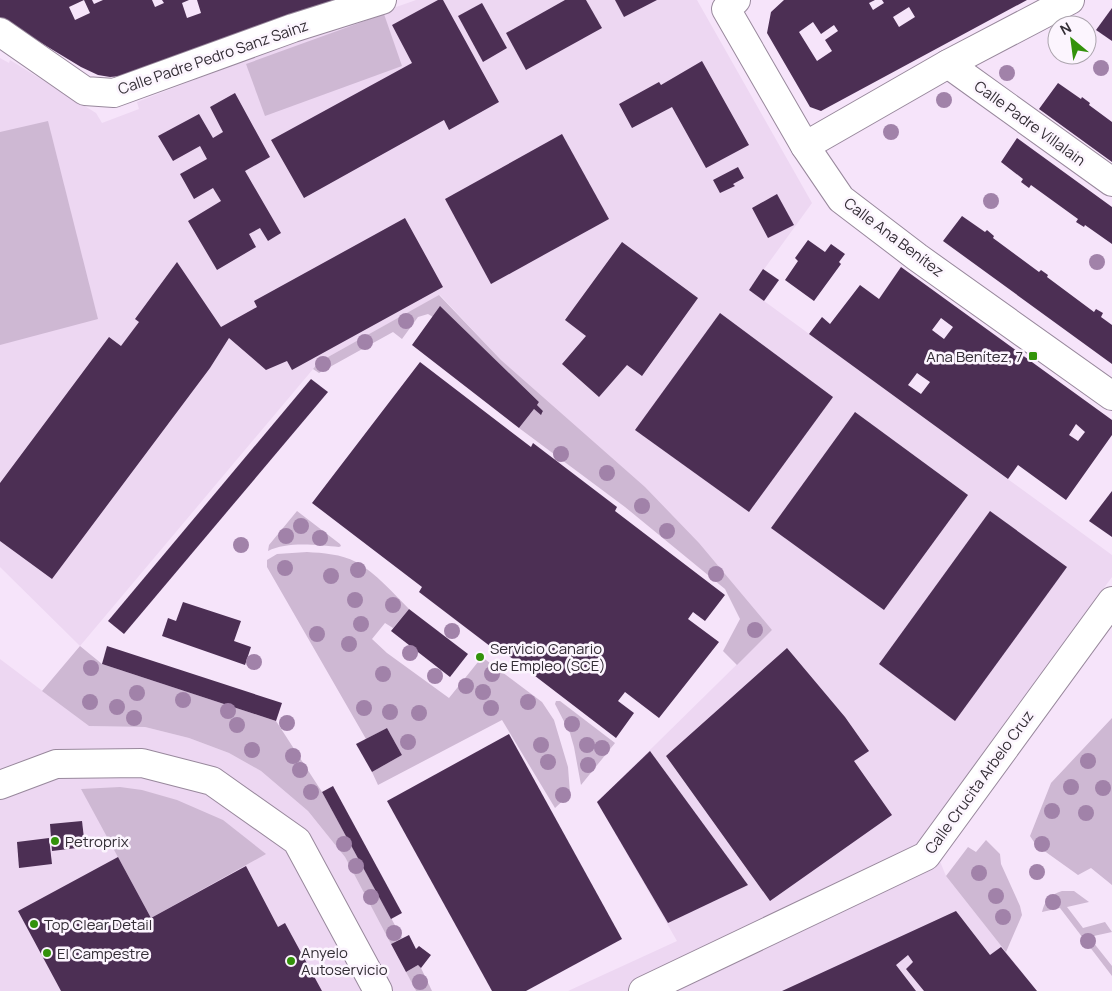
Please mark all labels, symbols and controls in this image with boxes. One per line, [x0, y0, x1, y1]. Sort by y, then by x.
street label: Calle Padre Pedro Sanz Sainz [115, 15, 311, 99]
north arrow [1047, 15, 1097, 65]
text: N [1056, 17, 1074, 39]
street label: Calle Padre Villalain [970, 76, 1090, 171]
street label: Calle Ana Benítez [840, 192, 948, 282]
place label: Ana Benítez, 7 [926, 346, 1023, 367]
marker: Ana Benítez, 7 [1027, 350, 1039, 362]
place label: Servicio Canario de Empleo (SCE) [490, 638, 606, 676]
marker: Servicio Canario de Empleo (SCE) [474, 651, 486, 663]
street label: Calle Crucita Arbelo Cruz [920, 706, 1038, 858]
place label: Petroprix [65, 831, 129, 852]
marker: Petroprix [49, 835, 61, 847]
place label: Top Clear Detail [44, 914, 152, 935]
marker: Top Clear Detail [28, 918, 40, 930]
place label: Anyelo Autoservicio [301, 942, 388, 980]
place label: El Campestre [57, 943, 150, 964]
marker: El Campestre [41, 947, 53, 959]
marker: Anyelo Autoservicio [285, 955, 297, 967]

